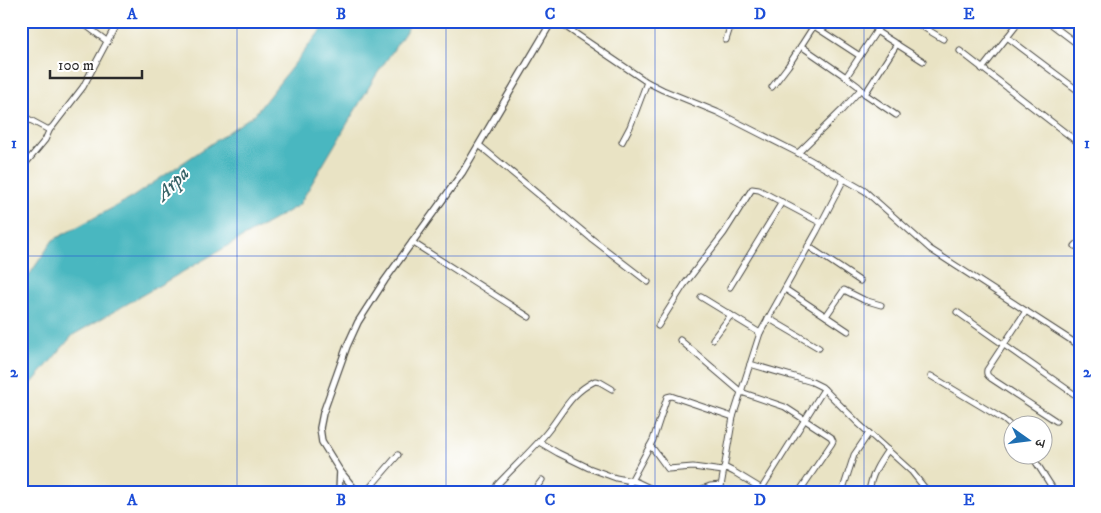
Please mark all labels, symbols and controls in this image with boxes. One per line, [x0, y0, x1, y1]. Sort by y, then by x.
text: A [126, 4, 138, 24]
text: B [336, 4, 346, 24]
text: C [545, 4, 555, 24]
text: D [754, 4, 766, 24]
text: E [963, 4, 975, 24]
scale bar [50, 48, 142, 80]
text: 100 m [58, 56, 94, 75]
text: 1 [11, 133, 17, 153]
text: 1 [1084, 133, 1090, 153]
water label: Arpa [150, 162, 195, 208]
text: 2 [10, 362, 19, 382]
text: 2 [1083, 362, 1092, 382]
north arrow [1004, 416, 1054, 466]
text: उ [1030, 436, 1049, 449]
text: A [126, 490, 138, 510]
text: B [336, 490, 346, 510]
text: C [545, 490, 555, 510]
text: D [754, 490, 766, 510]
text: E [963, 490, 975, 510]

